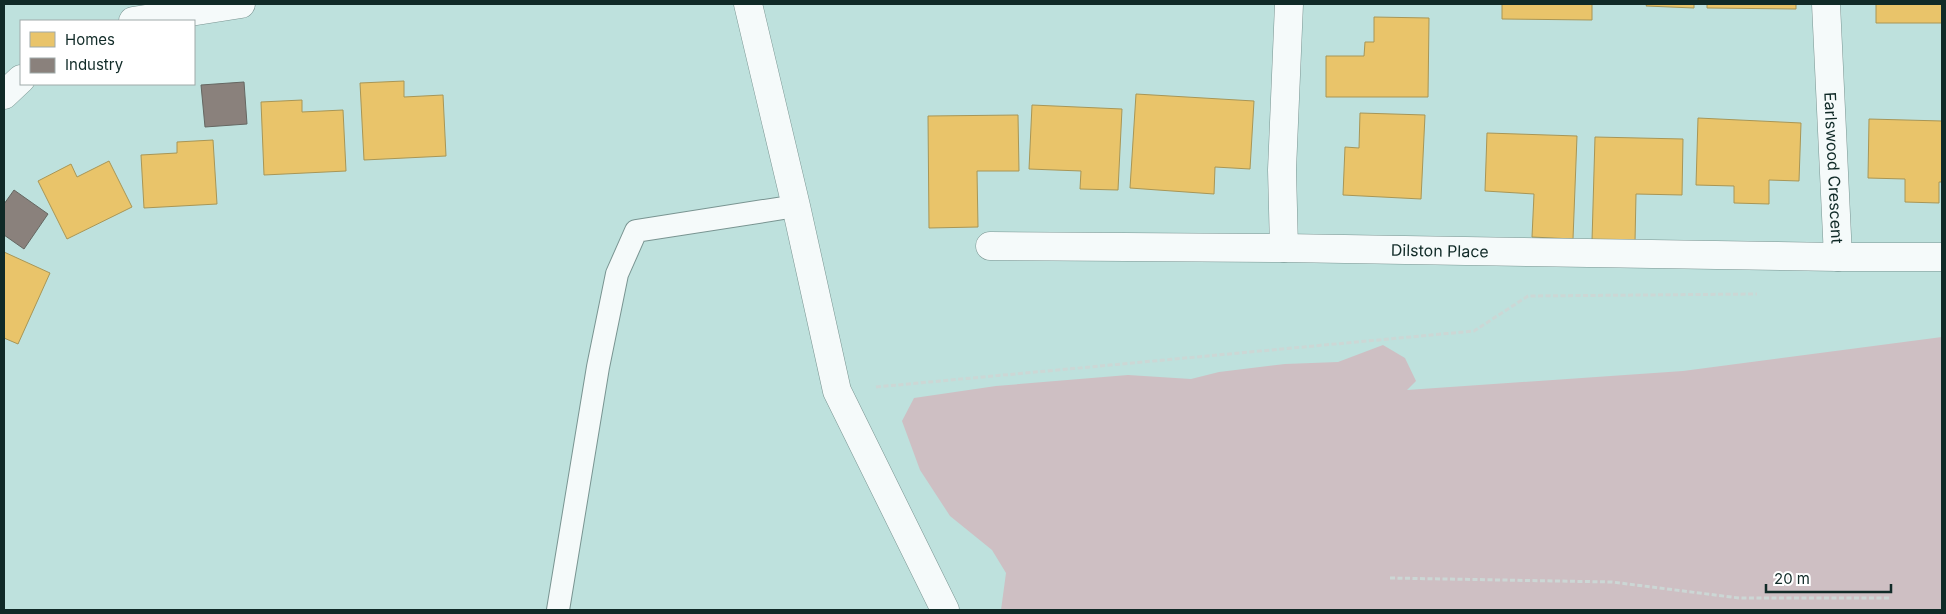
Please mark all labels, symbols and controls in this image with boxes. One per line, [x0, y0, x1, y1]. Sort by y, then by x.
legend [20, 20, 195, 85]
text: Homes [65, 30, 115, 49]
text: Industry [65, 55, 124, 74]
street label: Earlswood Crescent [1820, 91, 1847, 244]
street label: Dilston Place [1391, 240, 1489, 261]
scale bar [1766, 562, 1891, 594]
text: 20 m [1774, 569, 1810, 588]

